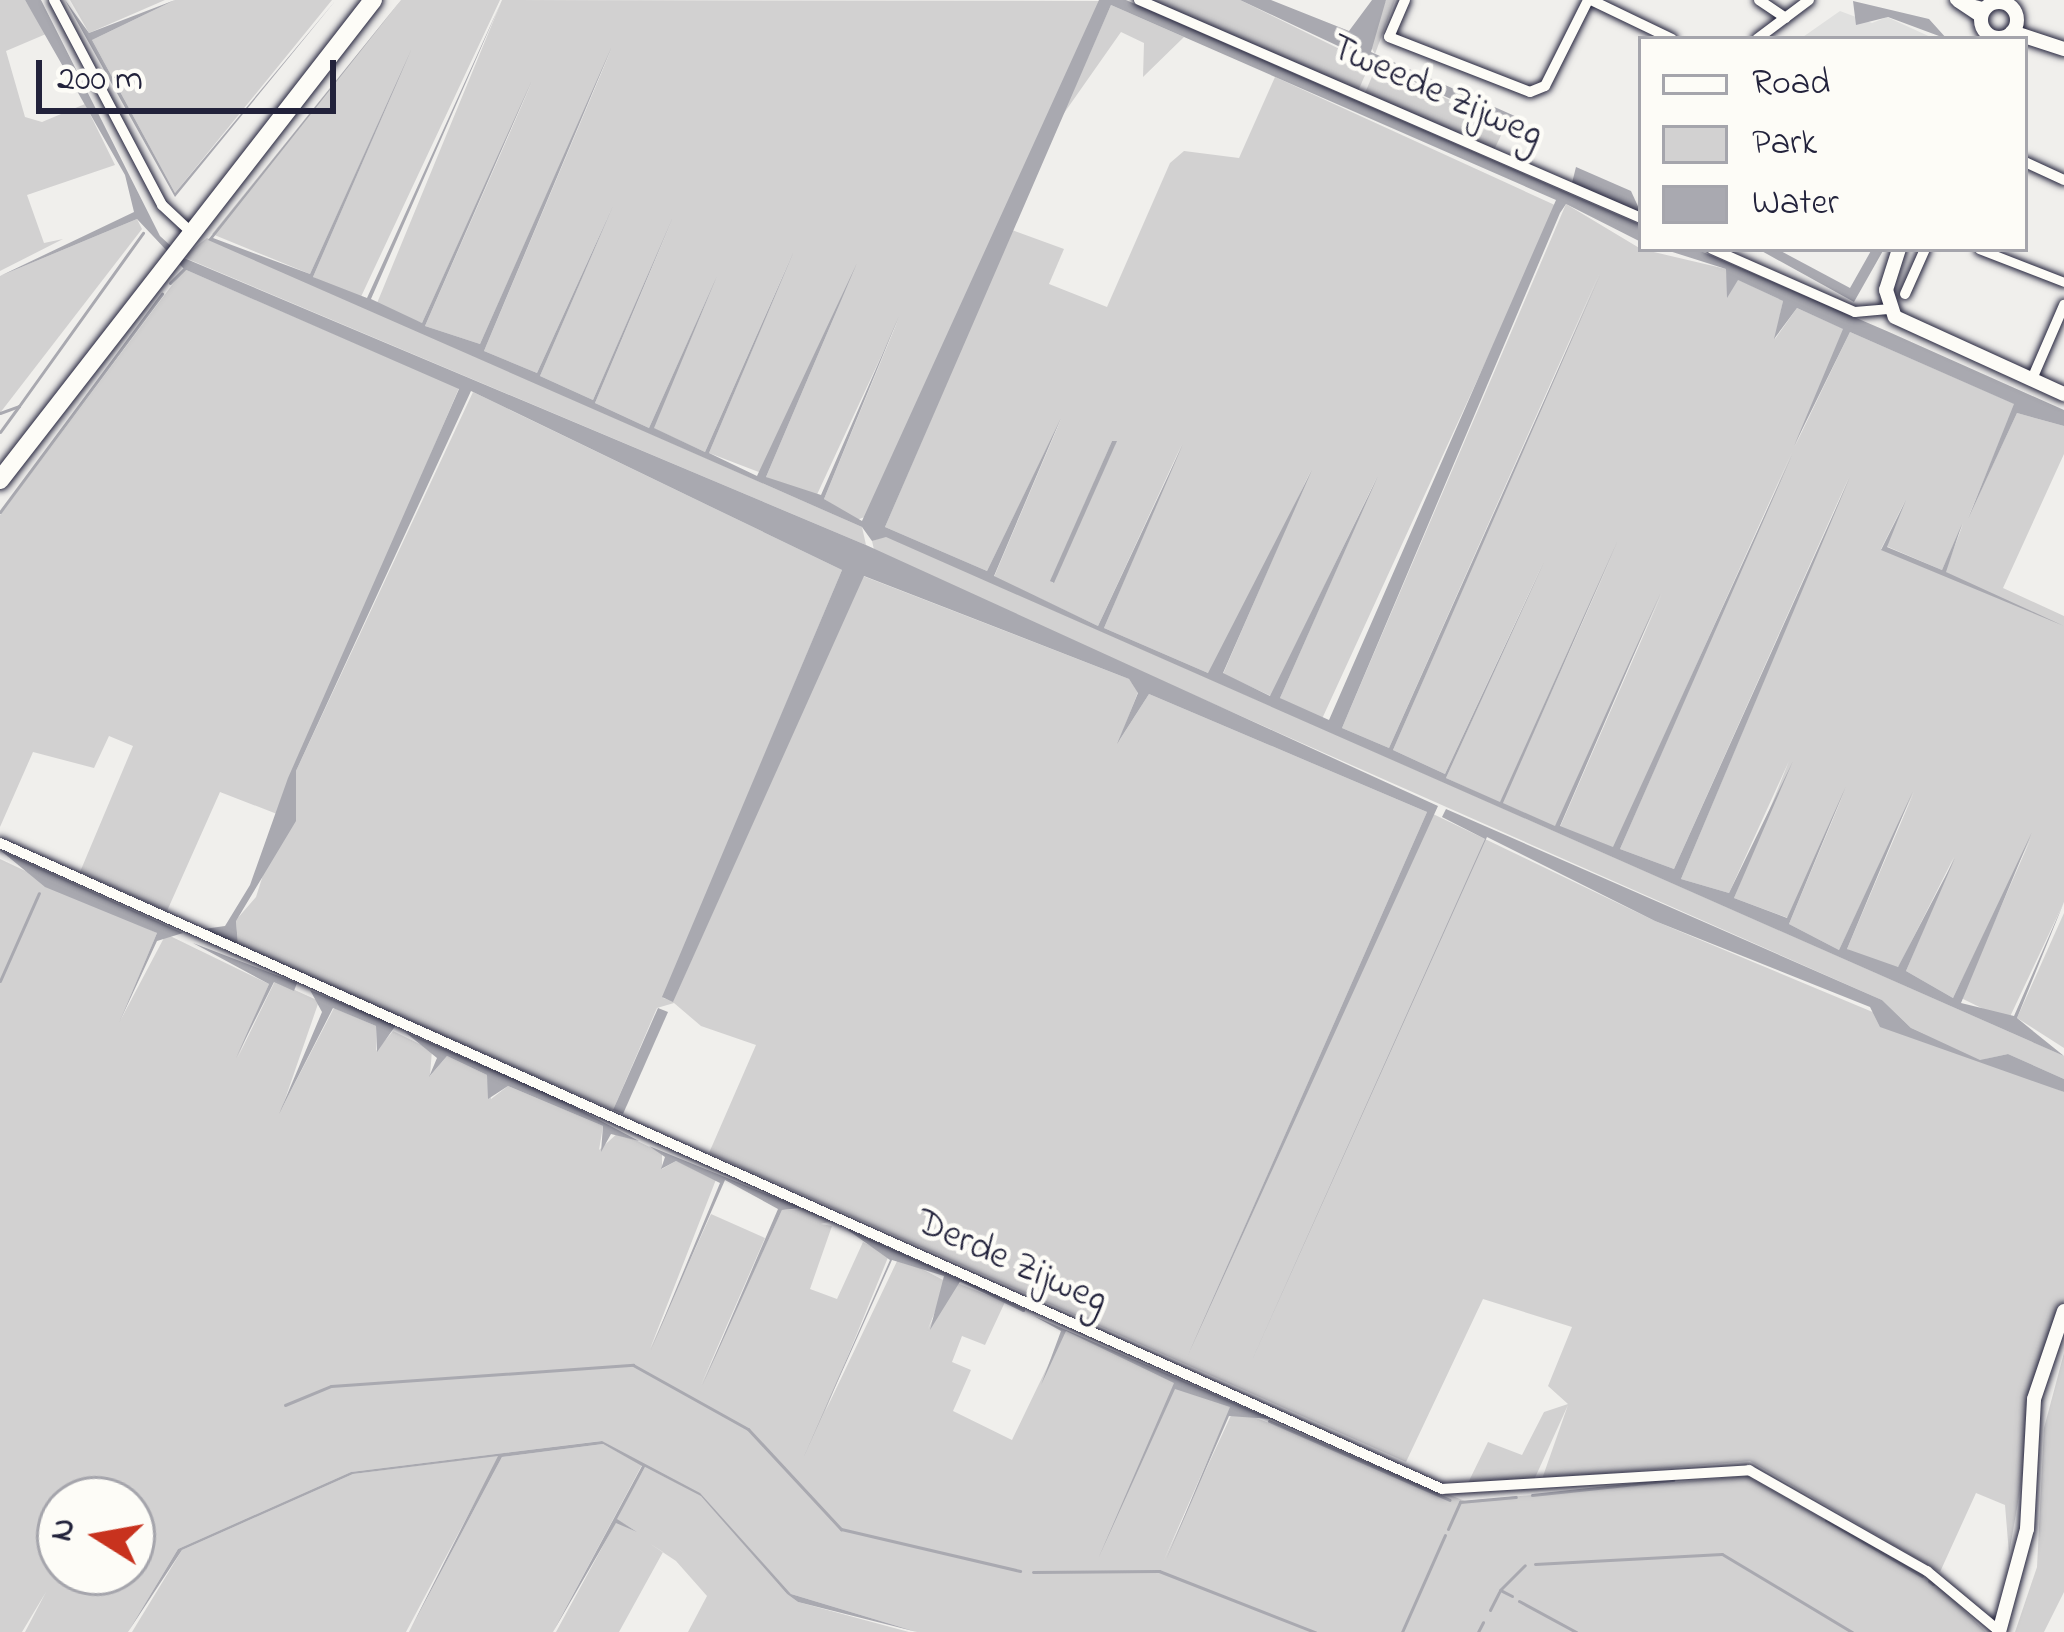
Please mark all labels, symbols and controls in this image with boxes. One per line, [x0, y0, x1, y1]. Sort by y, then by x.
street label: Tweede Zijweg [1323, 25, 1549, 161]
scale bar [42, 36, 342, 110]
legend [1638, 36, 2028, 252]
text: 200 m [57, 54, 143, 107]
text: Road [1752, 58, 1830, 111]
text: Park [1752, 118, 1817, 171]
text: Water [1752, 178, 1839, 231]
street label: Derde Zijweg [908, 1200, 1114, 1326]
north arrow [36, 1476, 156, 1596]
text: N [38, 1514, 89, 1545]

